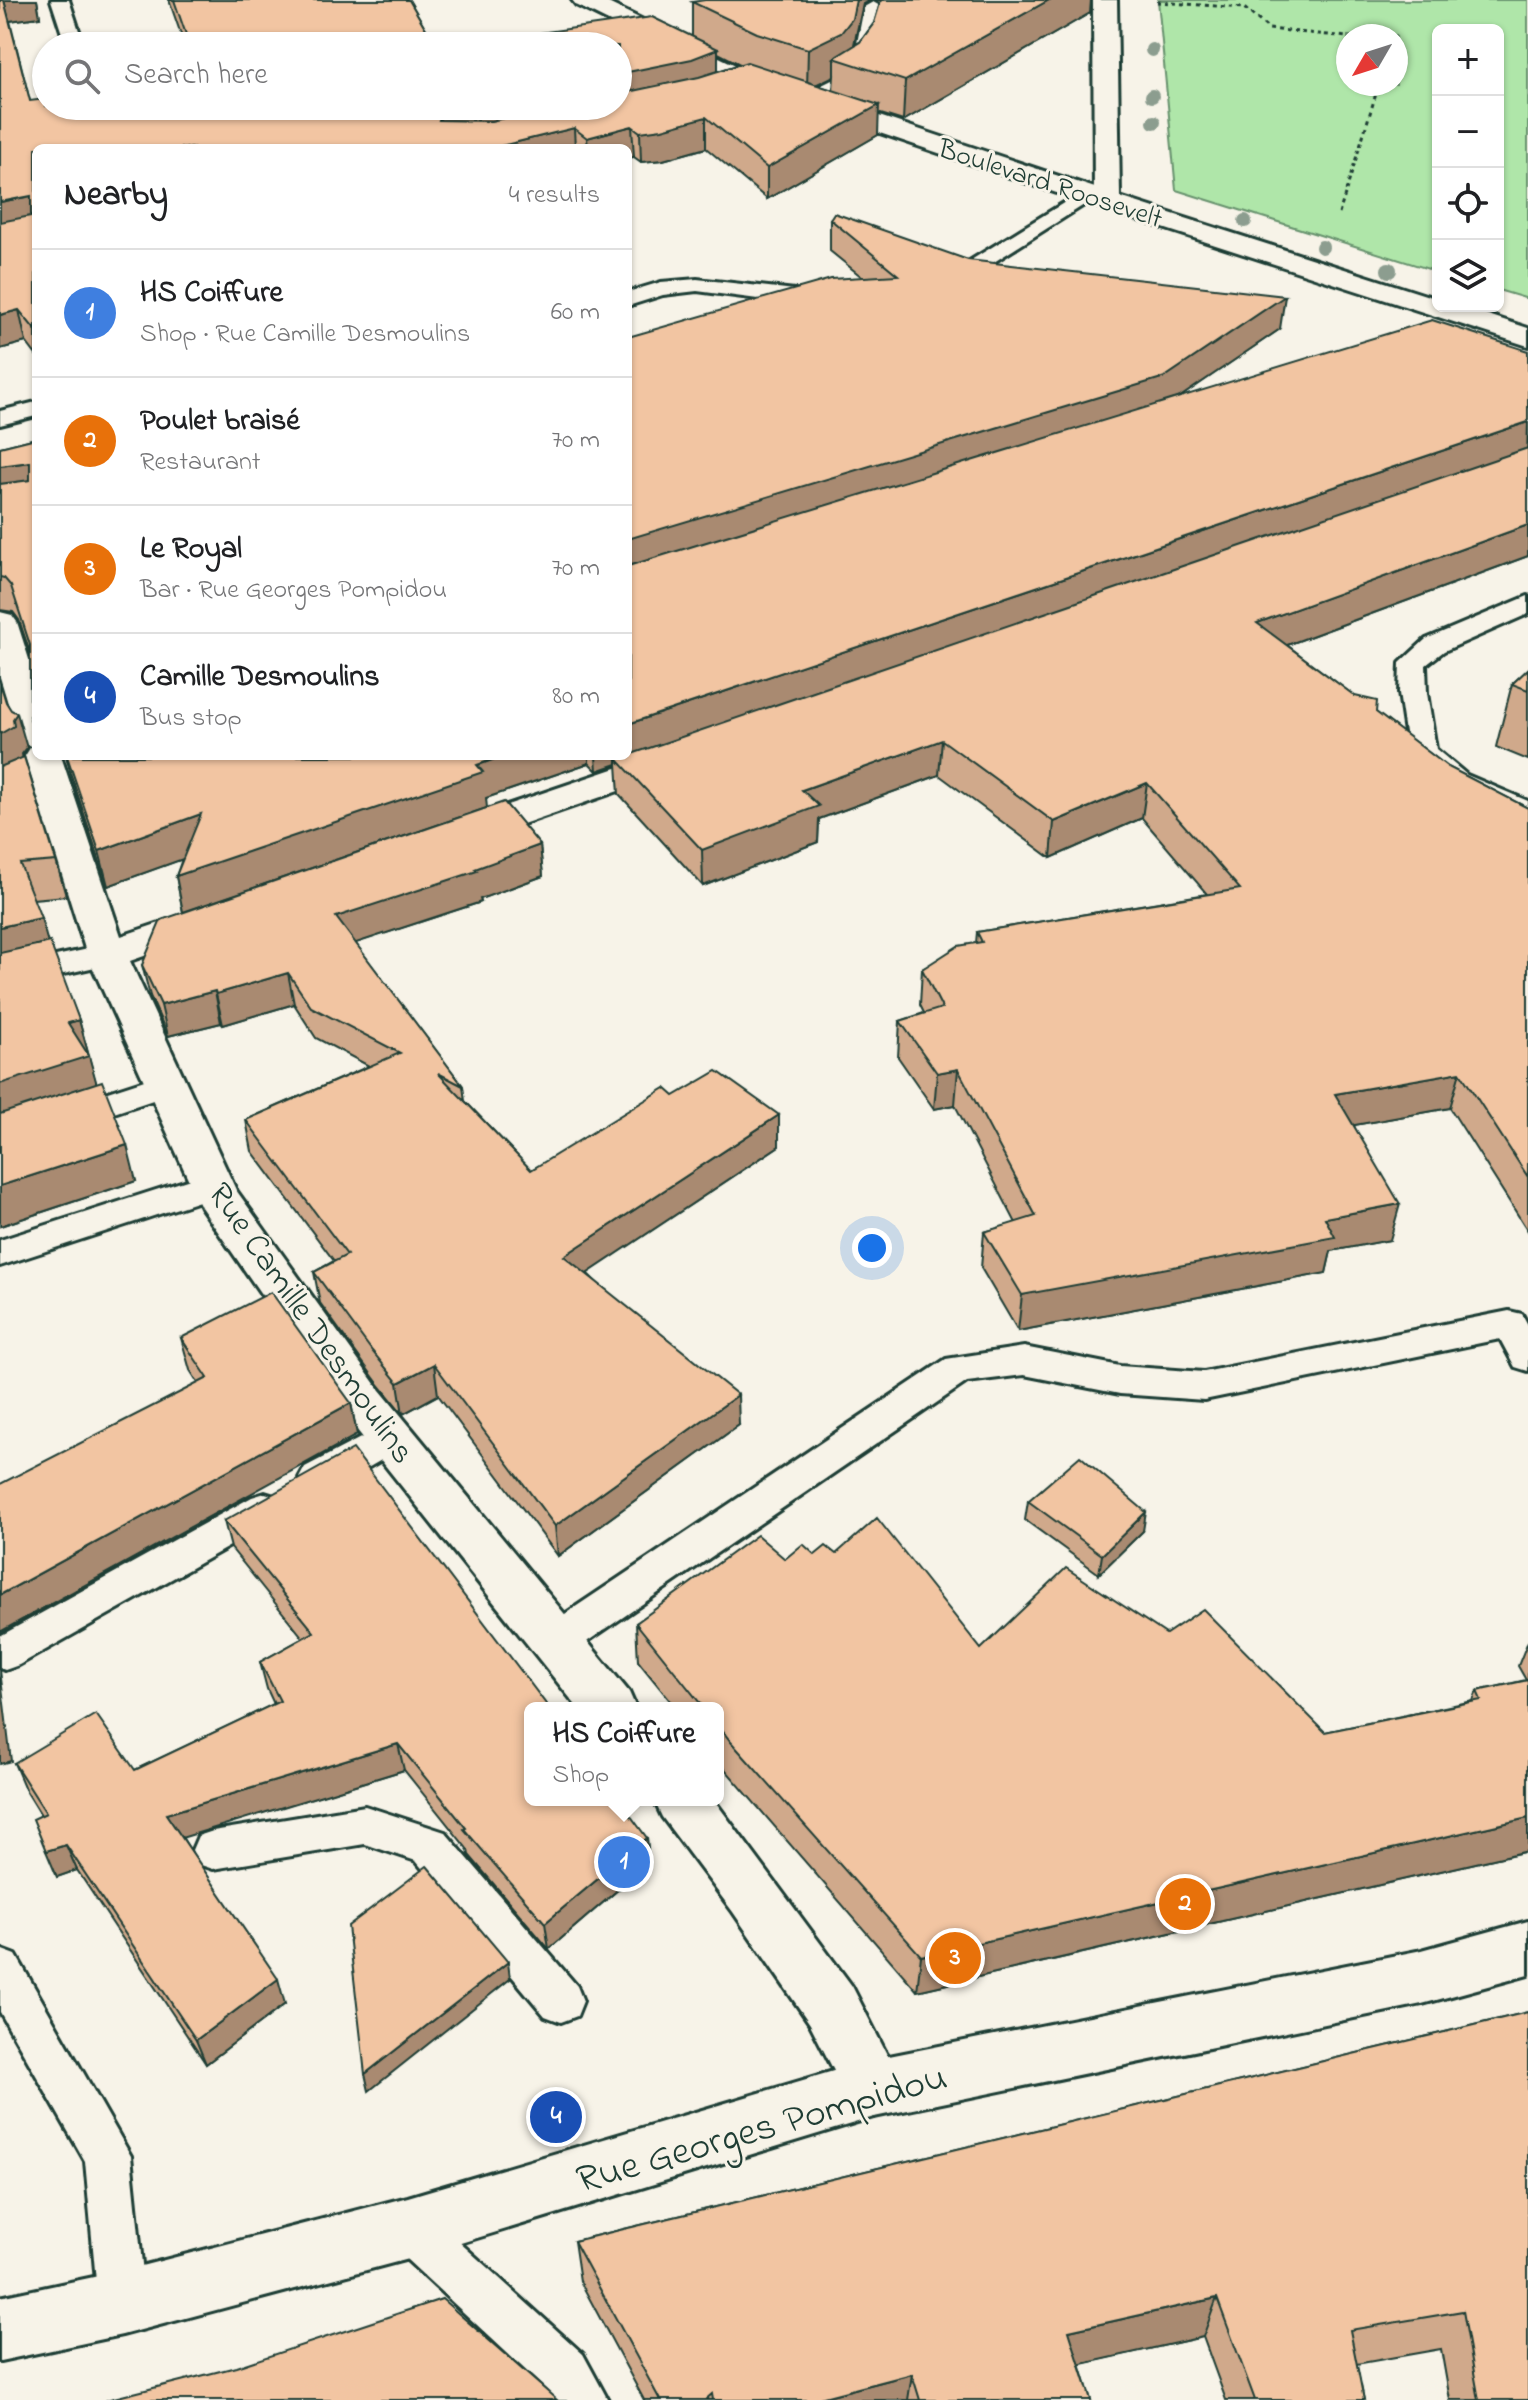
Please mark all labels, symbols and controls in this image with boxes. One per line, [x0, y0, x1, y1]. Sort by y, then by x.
north arrow [1336, 24, 1408, 96]
map controls [1432, 24, 1504, 312]
button: + [1432, 24, 1504, 96]
search box [32, 32, 632, 120]
icon: search [60, 54, 104, 98]
text: Search here [124, 54, 268, 98]
button: − [1432, 96, 1504, 168]
street label: Boulevard Roosevelt [932, 129, 1167, 241]
button: locate [1432, 168, 1504, 240]
text: Nearby [64, 171, 168, 221]
text: 4 results [509, 177, 600, 215]
button: layers [1432, 240, 1504, 312]
text: HS Coiffure [140, 272, 283, 316]
text: 1 [86, 294, 94, 332]
text: 60 m [551, 294, 600, 332]
text: Shop · Rue Camille Desmoulins [140, 316, 470, 354]
text: Poulet braisé [140, 400, 300, 444]
text: 2 [84, 422, 96, 460]
text: 70 m [551, 422, 600, 460]
text: Restaurant [140, 444, 260, 482]
text: Le Royal [140, 528, 242, 572]
text: 3 [85, 550, 95, 588]
text: 70 m [551, 550, 600, 588]
text: Bar · Rue Georges Pompidou [140, 572, 447, 610]
text: Camille Desmoulins [140, 656, 380, 700]
text: 4 [85, 678, 95, 716]
text: 80 m [552, 678, 600, 716]
text: Bus stop [140, 700, 242, 738]
street label: Rue Camille Desmoulins [194, 1173, 426, 1475]
your location [852, 1228, 892, 1268]
popup [524, 1702, 724, 1806]
text: HS Coiffure [552, 1713, 696, 1757]
text: Shop [552, 1757, 609, 1795]
pin: 1 [598, 1832, 650, 1892]
pin: 2 [1159, 1874, 1211, 1934]
pin: 3 [929, 1928, 981, 1988]
street label: Rue Georges Pompidou [570, 2049, 954, 2211]
pin: 4 [530, 2087, 582, 2147]

